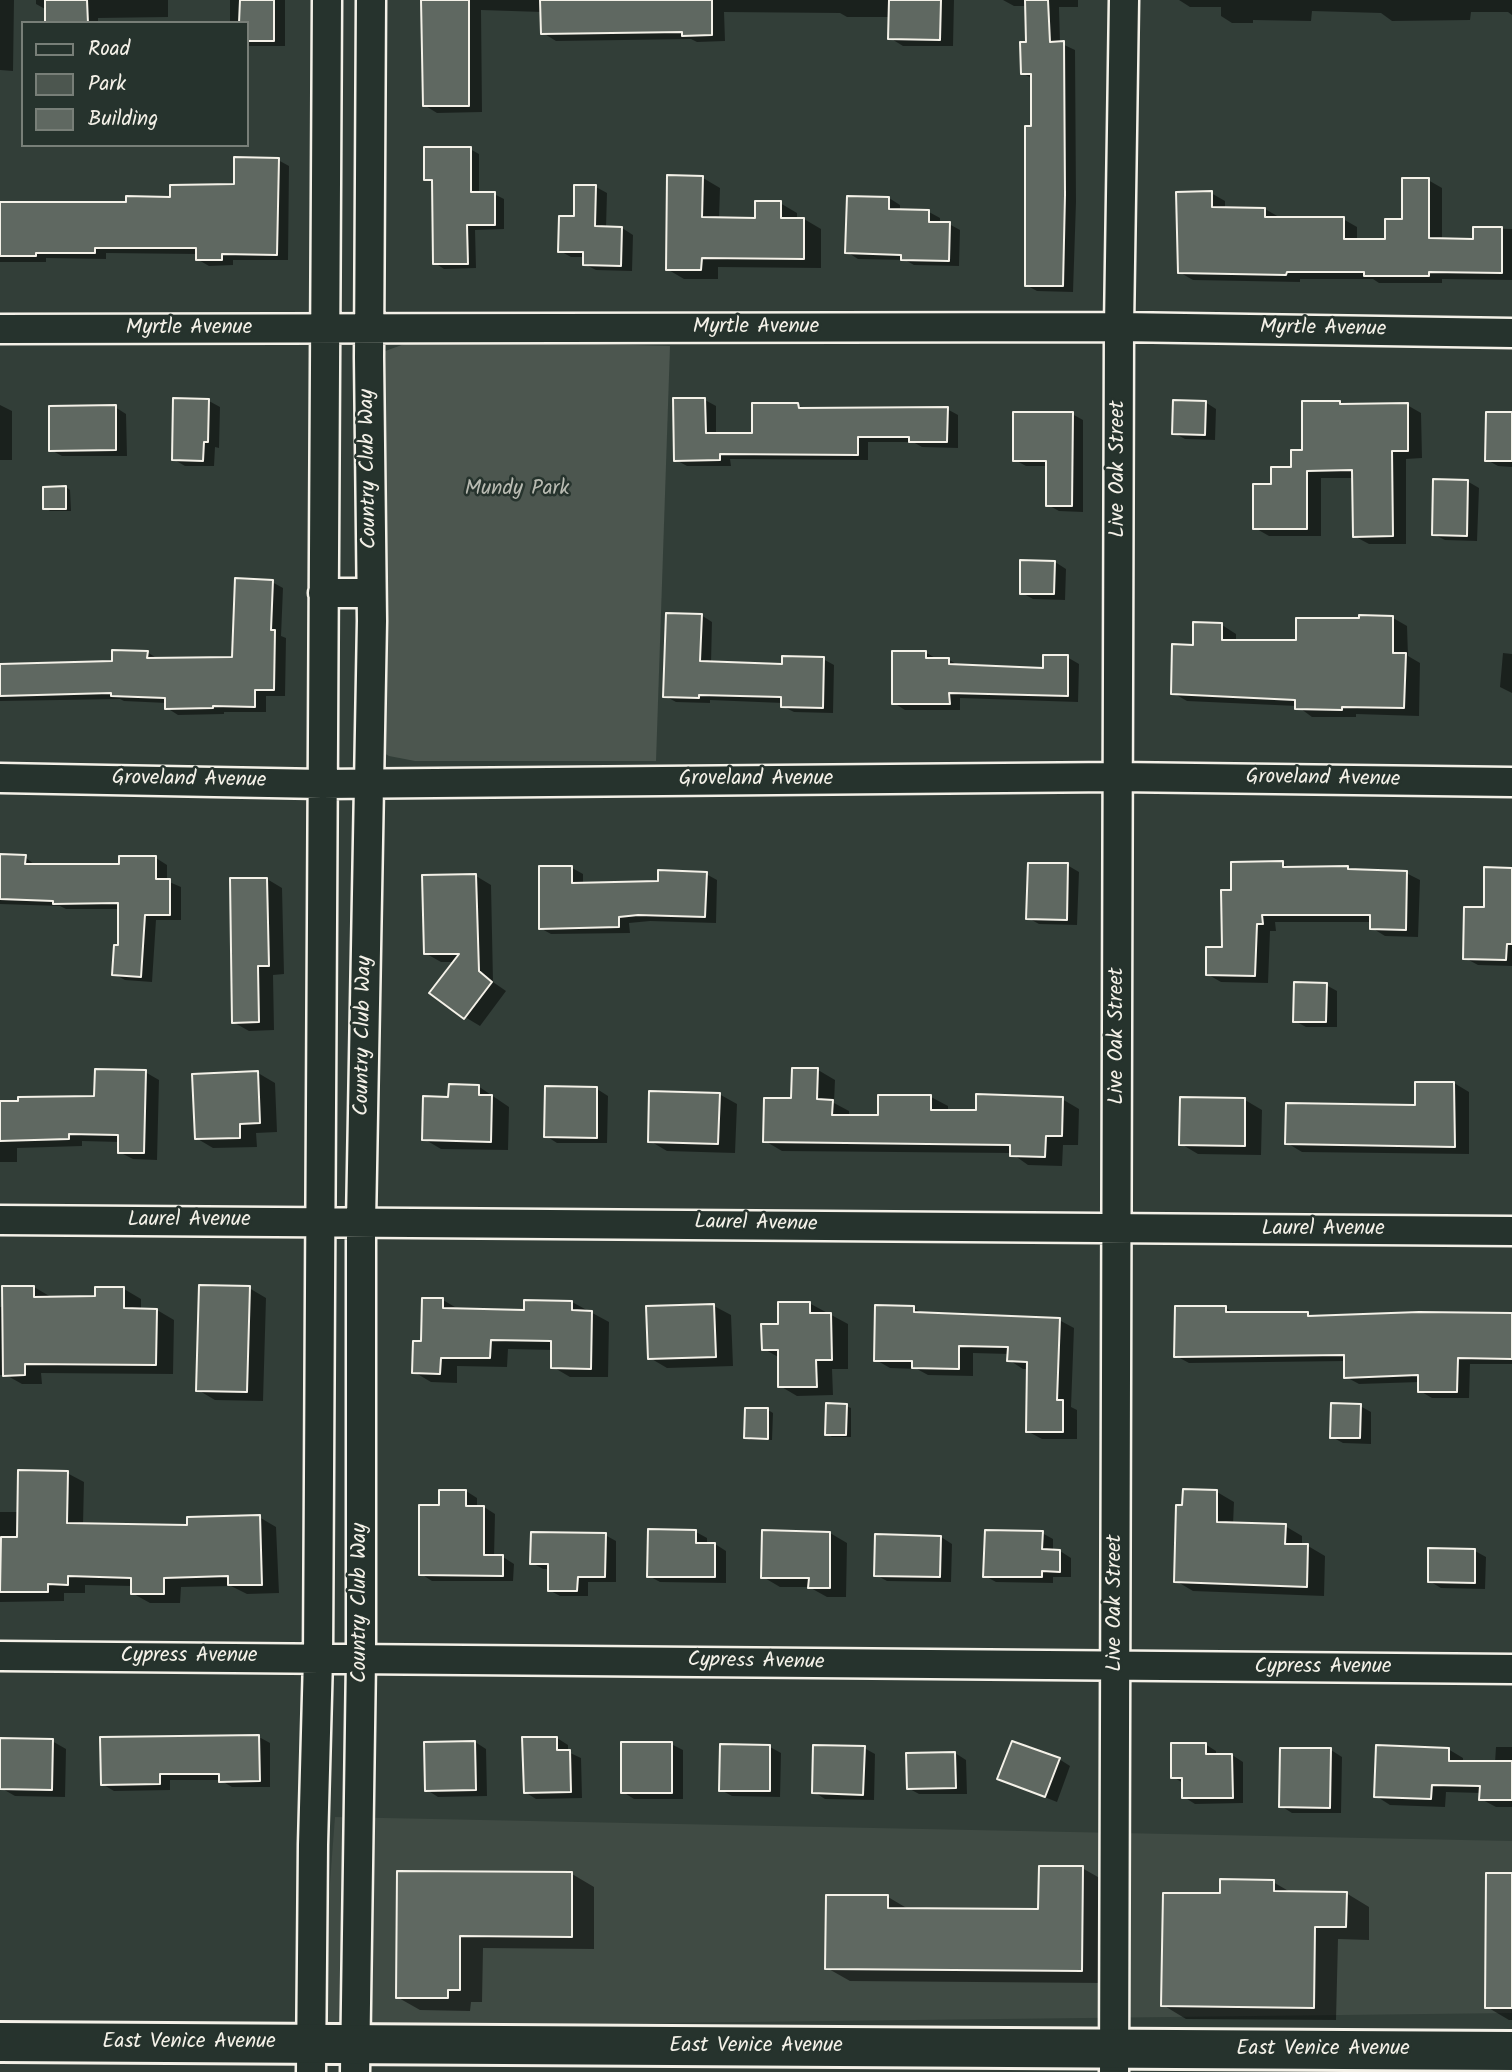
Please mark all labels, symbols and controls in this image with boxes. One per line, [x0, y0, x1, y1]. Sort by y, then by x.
legend [21, 21, 248, 147]
text: Road [88, 33, 130, 66]
text: Park [88, 68, 126, 101]
text: Building [88, 103, 158, 136]
street label: Myrtle Avenue [693, 315, 819, 341]
street label: Myrtle Avenue [126, 316, 252, 342]
street label: Myrtle Avenue [1260, 316, 1386, 344]
street label: Country Club Way [356, 389, 384, 549]
street label: Live Oak Street [1106, 400, 1132, 538]
park label: Mundy Park [465, 477, 569, 503]
street label: Groveland Avenue [1246, 766, 1400, 794]
street label: Groveland Avenue [112, 767, 266, 795]
street label: Groveland Avenue [679, 767, 833, 793]
street label: Country Club Way [351, 956, 379, 1116]
street label: Live Oak Street [1105, 967, 1131, 1105]
street label: Laurel Avenue [127, 1208, 251, 1234]
street label: Laurel Avenue [694, 1211, 818, 1239]
street label: Laurel Avenue [1261, 1217, 1385, 1243]
street label: Country Club Way [348, 1523, 374, 1683]
street label: Live Oak Street [1103, 1534, 1129, 1672]
street label: Cypress Avenue [120, 1644, 258, 1670]
street label: Cypress Avenue [687, 1649, 825, 1677]
street label: Cypress Avenue [1254, 1655, 1392, 1681]
street label: East Venice Avenue [102, 2030, 276, 2056]
street label: East Venice Avenue [669, 2034, 843, 2060]
street label: East Venice Avenue [1236, 2037, 1410, 2063]

